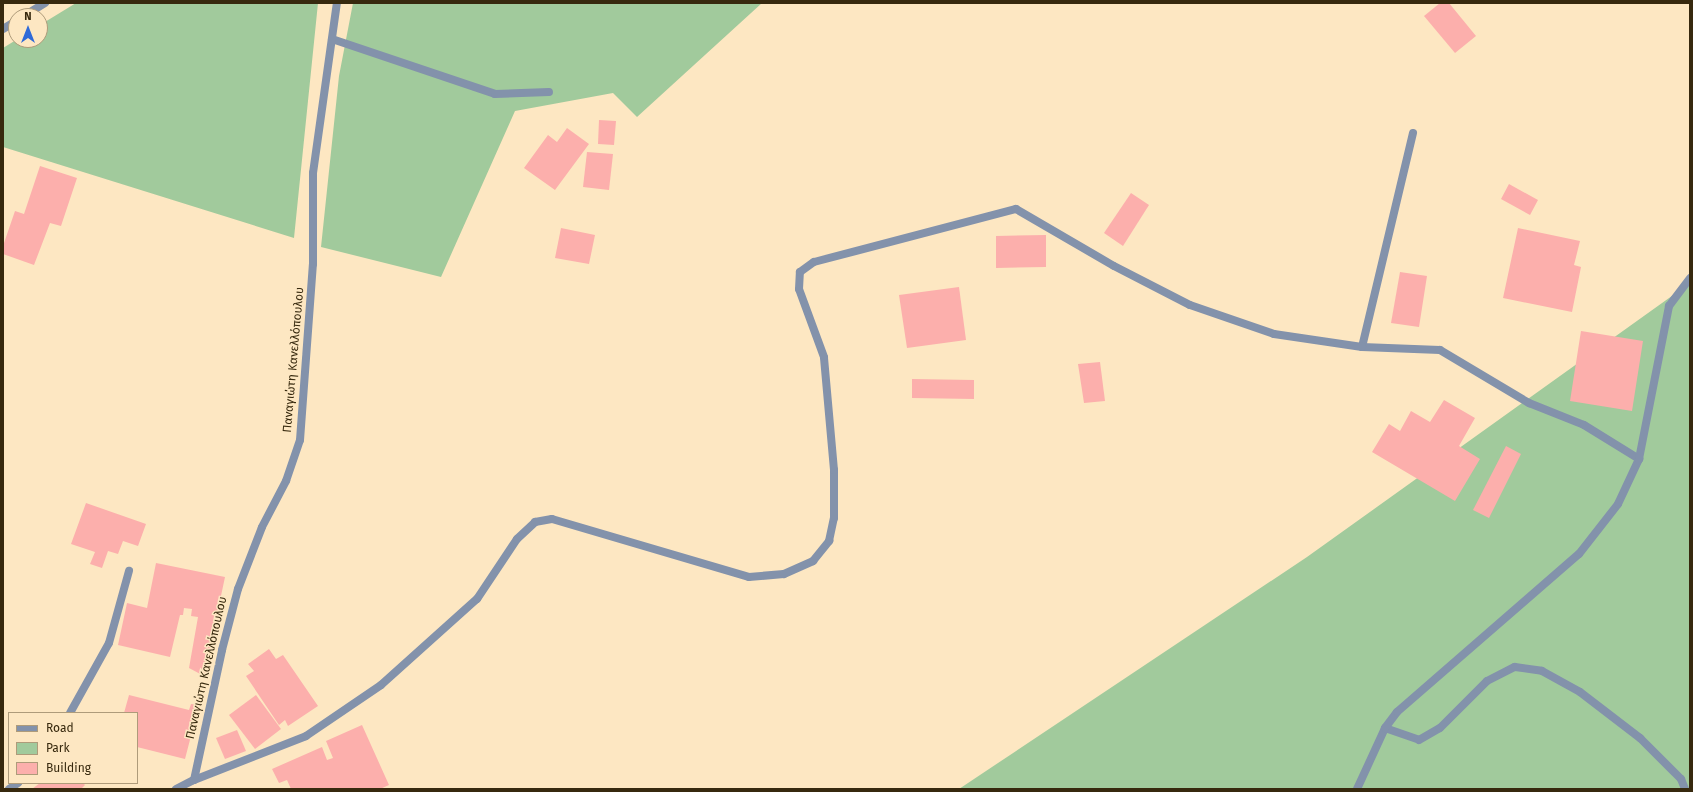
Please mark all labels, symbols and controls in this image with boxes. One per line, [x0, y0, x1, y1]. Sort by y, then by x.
north arrow [8, 8, 48, 48]
text: N [24, 10, 32, 23]
street label: Παναγιώτη Κανελλόπουλου [280, 287, 308, 433]
street label: Παναγιώτη Κανελλόπουλου [184, 595, 230, 741]
legend [8, 712, 138, 784]
text: Road [46, 721, 74, 735]
text: Park [46, 741, 70, 755]
text: Building [46, 761, 91, 775]

